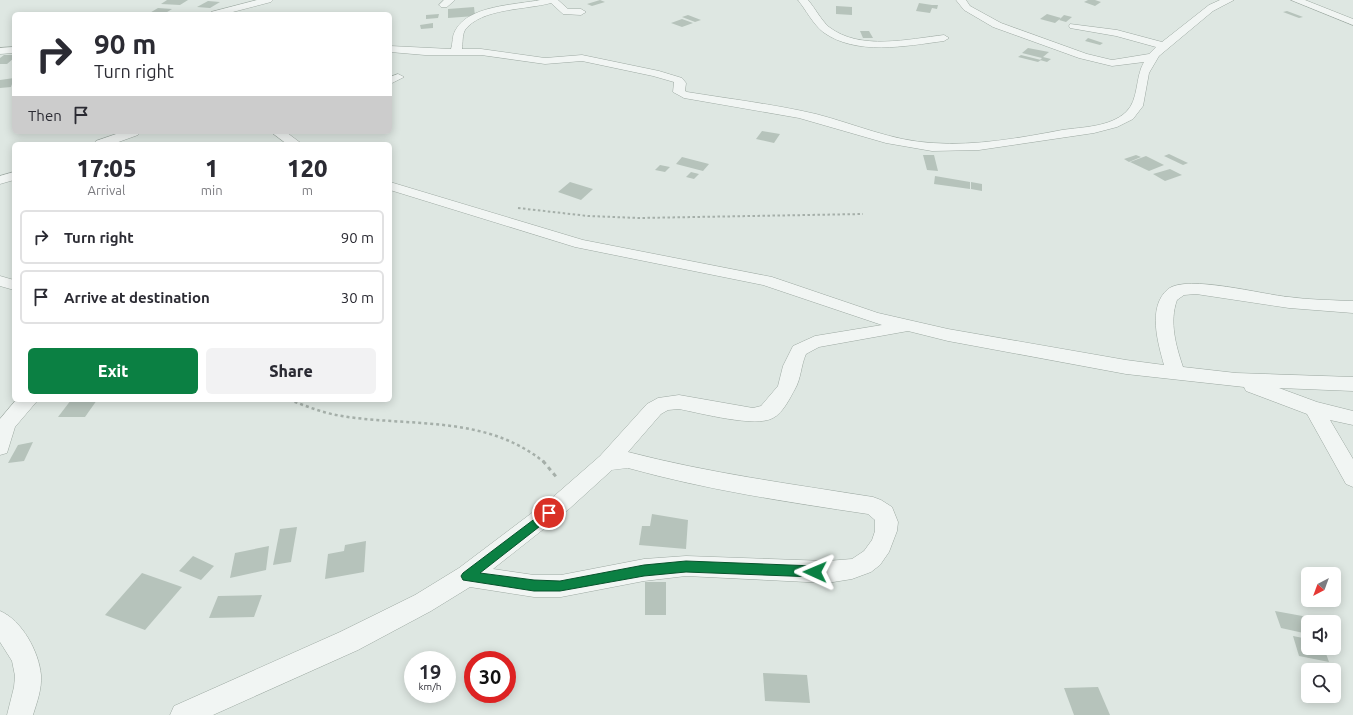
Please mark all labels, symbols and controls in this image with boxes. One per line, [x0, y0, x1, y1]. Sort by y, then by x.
icon: right [28, 28, 80, 80]
text: 90 m [94, 28, 156, 59]
text: Turn right [94, 61, 174, 81]
icon: arrive [70, 104, 92, 126]
text: Then [28, 107, 62, 124]
text: 17:05 [76, 155, 136, 182]
text: 1 [205, 155, 218, 182]
text: 120 [287, 155, 328, 182]
text: Arrival [87, 183, 125, 197]
text: min [201, 183, 223, 197]
text: m [302, 183, 313, 197]
icon: right [30, 226, 52, 248]
text: Turn right [64, 229, 134, 246]
text: 90 m [341, 229, 374, 246]
icon: arrive [30, 286, 52, 308]
text: Arrive at destination [64, 289, 210, 306]
text: 30 m [341, 289, 374, 306]
button: Exit [28, 348, 198, 394]
button: Share [206, 348, 376, 394]
pin [532, 496, 566, 530]
icon: arrive [538, 502, 560, 524]
position arrow [794, 551, 836, 593]
north arrow [1301, 567, 1341, 607]
map controls [1301, 567, 1341, 703]
button: sound [1301, 615, 1341, 655]
speed limit sign: 30 [464, 651, 516, 703]
text: 19 [419, 660, 441, 683]
button: search [1301, 663, 1341, 703]
text: km/h [418, 681, 442, 692]

